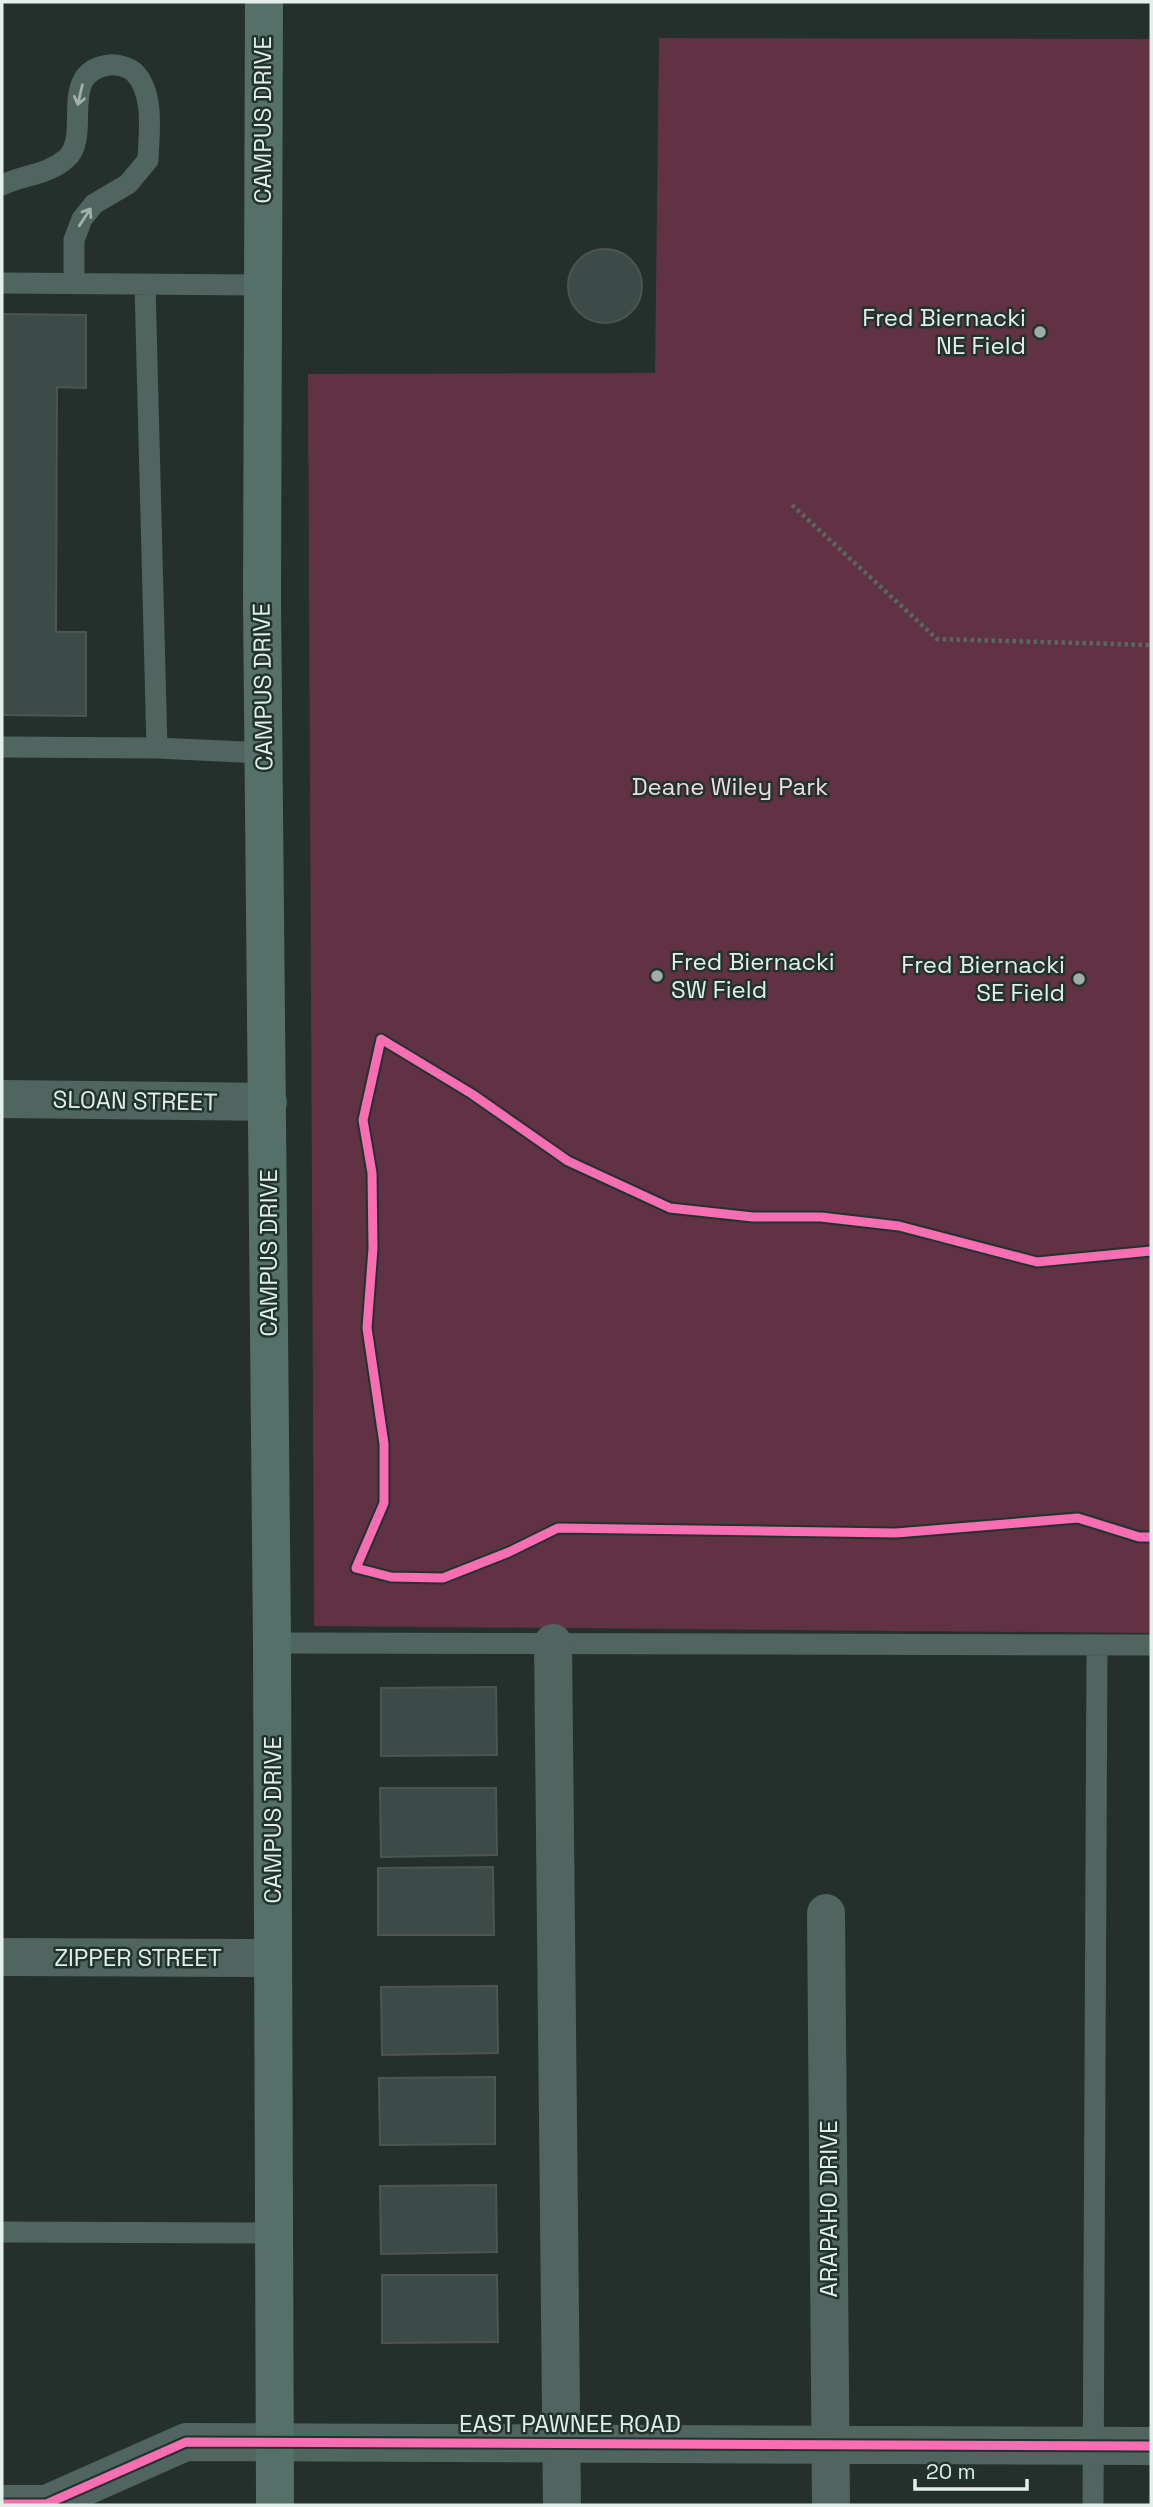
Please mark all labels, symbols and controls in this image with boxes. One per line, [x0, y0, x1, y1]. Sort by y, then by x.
street label: CAMPUS DRIVE [247, 36, 278, 204]
one-way arrow [73, 83, 86, 106]
one-way arrow [78, 208, 92, 227]
place label: Fred Biernacki NE Field [862, 302, 1026, 361]
marker: Fred Biernacki NE Field [1032, 324, 1048, 340]
street label: CAMPUS DRIVE [246, 603, 279, 771]
park label: Deane Wiley Park [632, 771, 828, 802]
place label: Fred Biernacki SW Field [671, 946, 835, 1005]
place label: Fred Biernacki SE Field [901, 949, 1065, 1008]
marker: Fred Biernacki SW Field [649, 968, 665, 984]
marker: Fred Biernacki SE Field [1071, 971, 1087, 987]
street label: SLOAN STREET [52, 1084, 218, 1117]
street label: CAMPUS DRIVE [253, 1169, 284, 1337]
street label: CAMPUS DRIVE [257, 1736, 288, 1904]
street label: ZIPPER STREET [54, 1942, 222, 1973]
street label: ARAPAHO DRIVE [813, 2121, 844, 2297]
street label: EAST PAWNEE ROAD [459, 2408, 681, 2439]
scale bar [915, 2448, 1027, 2492]
text: 20 m [926, 2458, 976, 2485]

